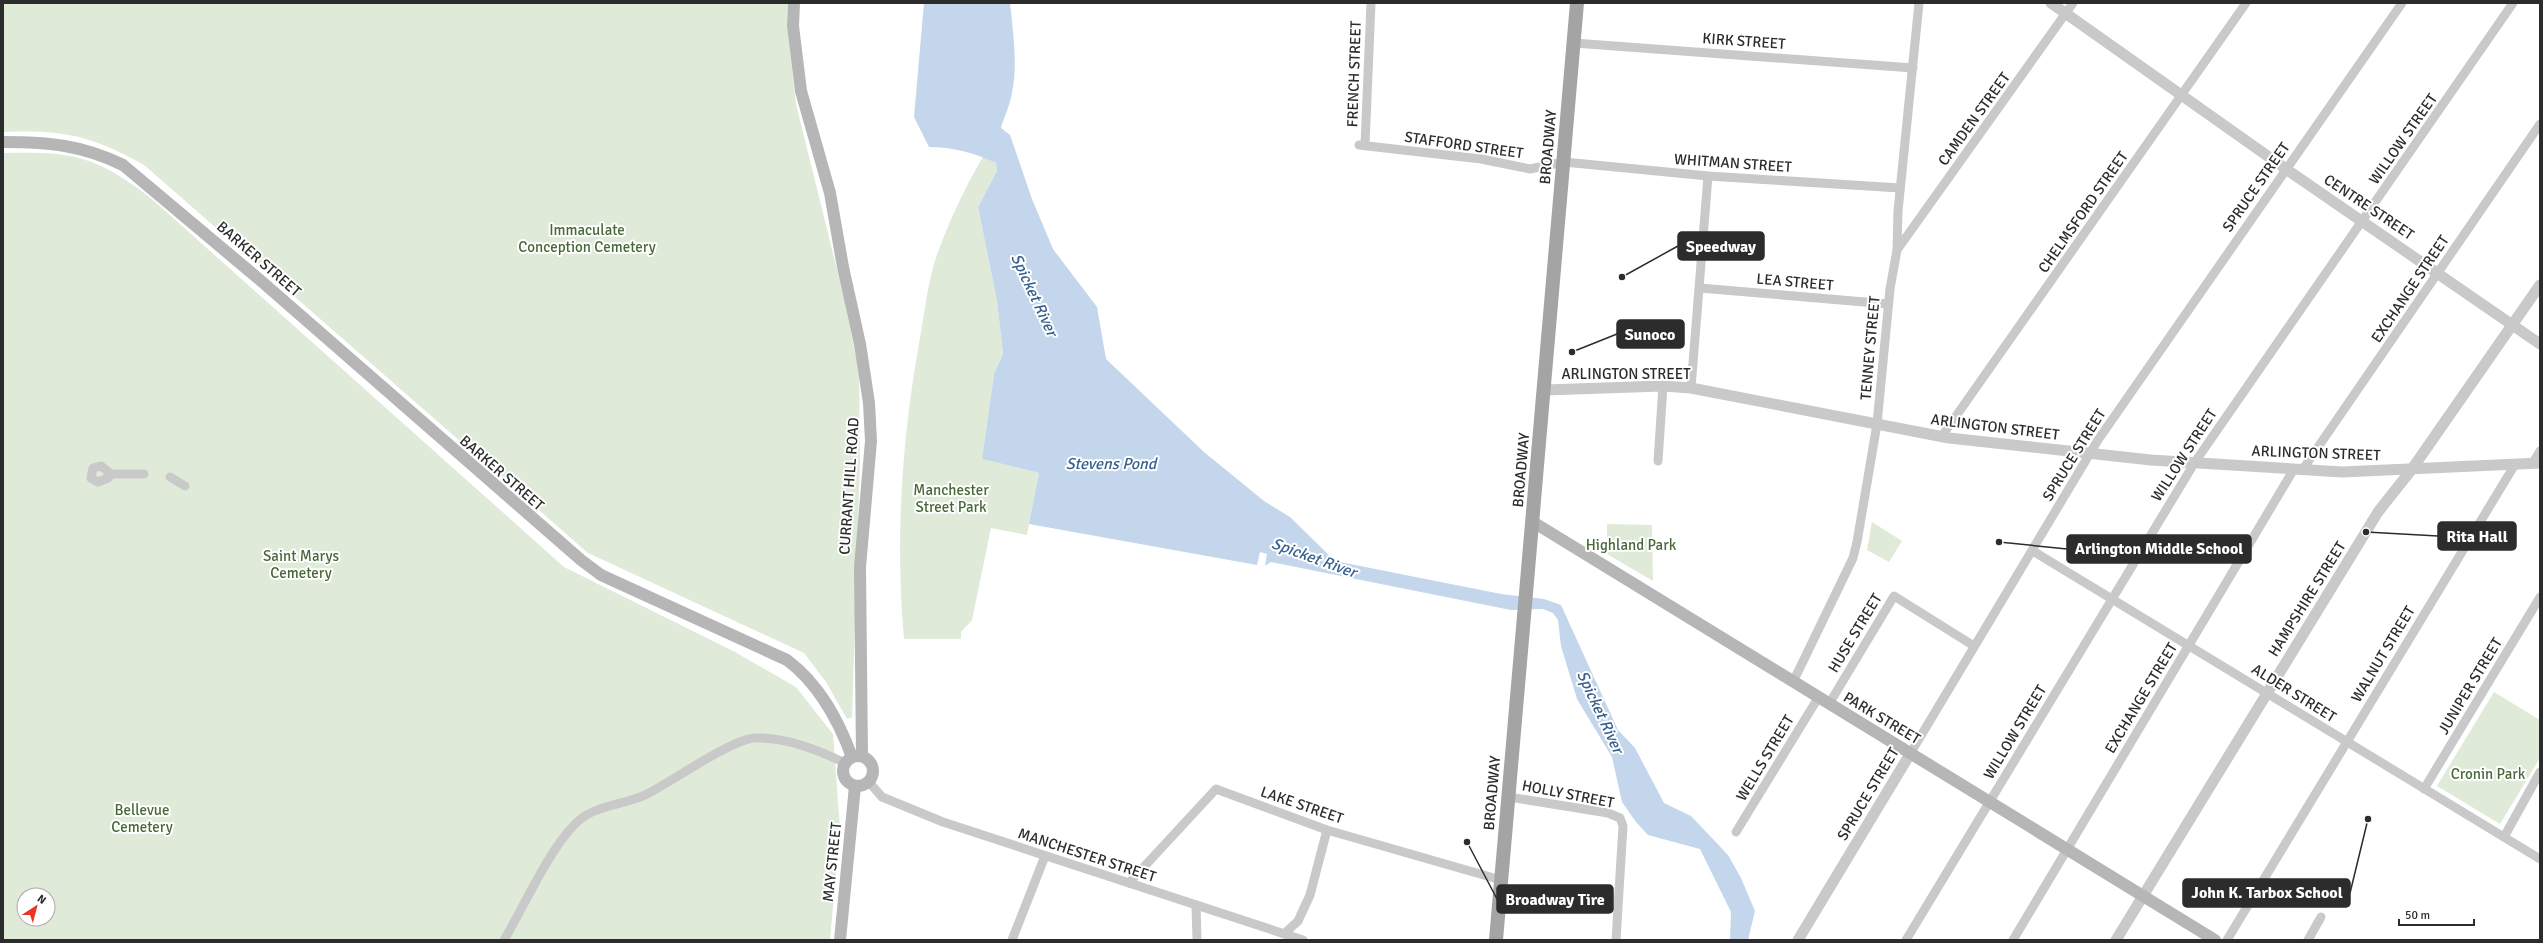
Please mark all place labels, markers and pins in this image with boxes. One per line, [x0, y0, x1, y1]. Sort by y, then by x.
callout: Speedway [1678, 232, 1764, 260]
callout: Sunoco [1617, 320, 1684, 348]
callout: Rita Hall [2438, 522, 2516, 550]
callout: Arlington Middle School [2067, 535, 2251, 563]
callout: John K. Tarbox School [2183, 879, 2350, 907]
callout: Broadway Tire [1497, 885, 1613, 913]

